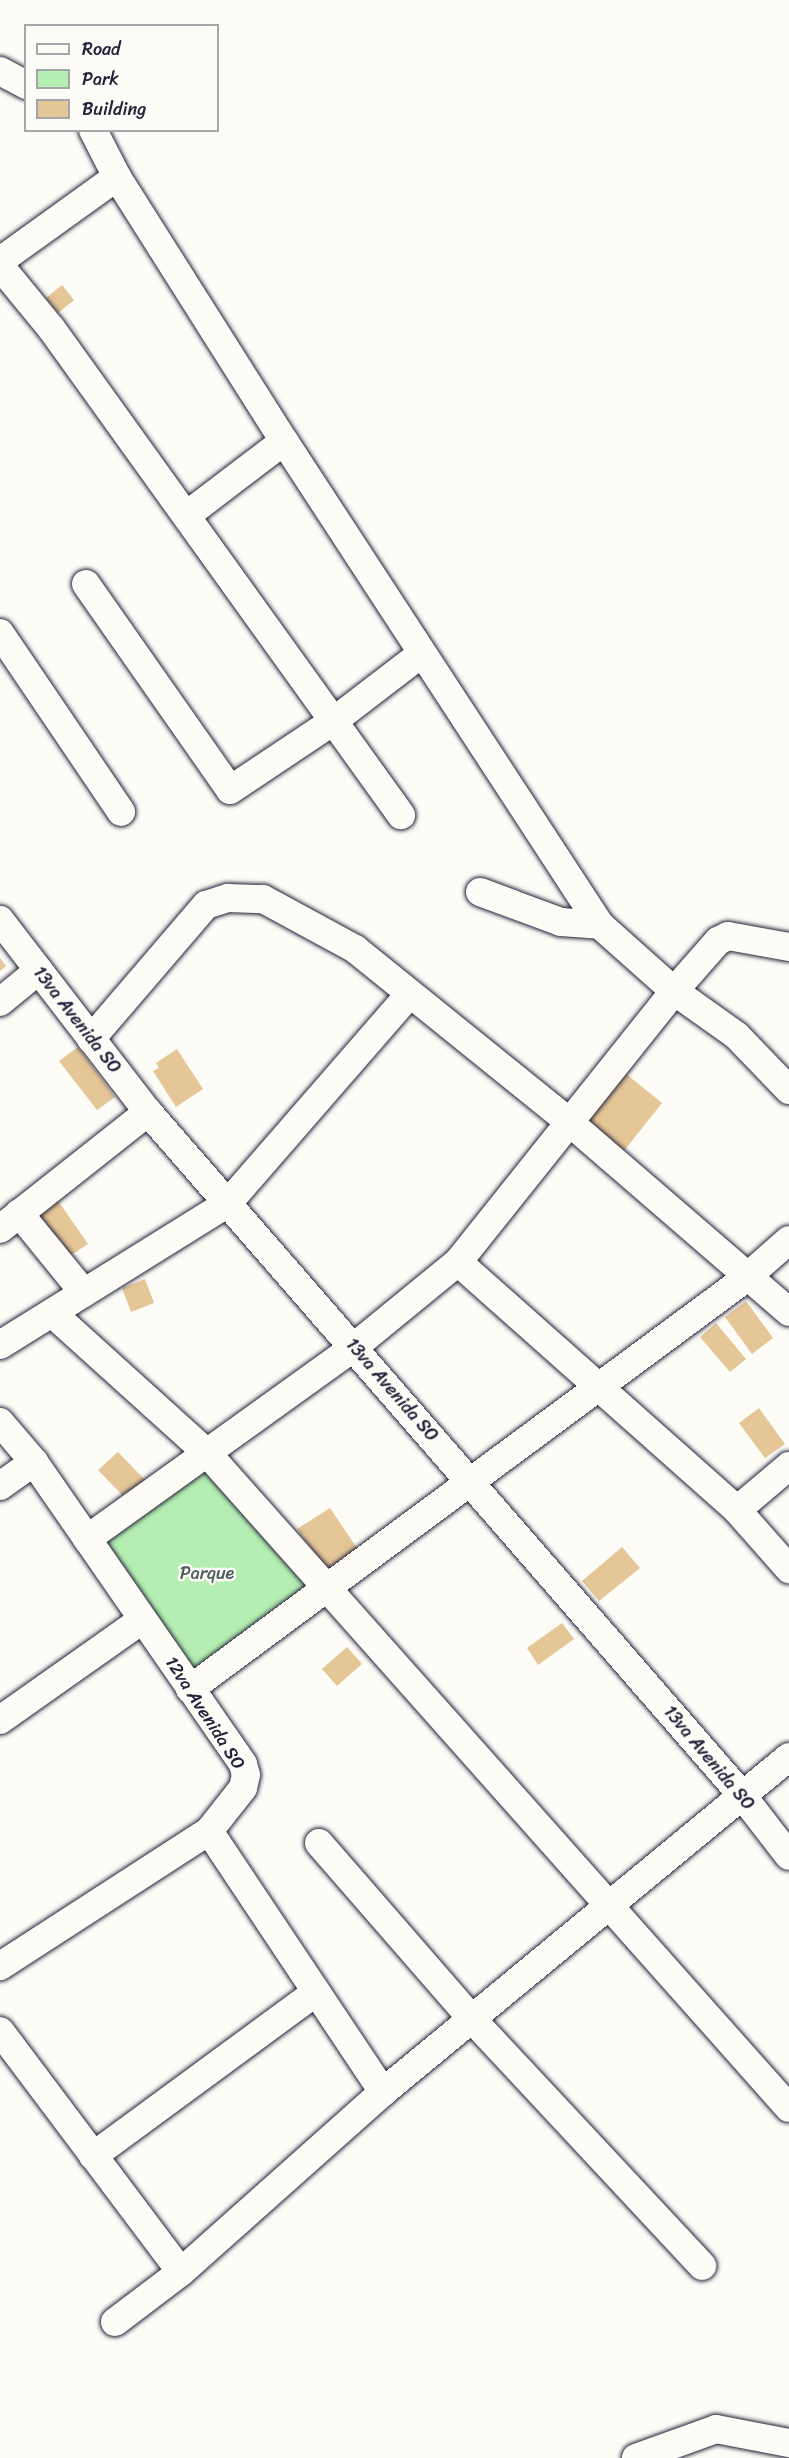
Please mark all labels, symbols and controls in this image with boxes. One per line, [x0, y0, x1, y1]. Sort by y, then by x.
legend [24, 24, 219, 132]
text: Road [82, 33, 121, 65]
text: Park [82, 63, 119, 95]
text: Building [82, 93, 146, 125]
street label: 13va Avenida SO [28, 962, 126, 1078]
street label: 13va Avenida SO [341, 1334, 443, 1446]
park label: Parque [180, 1562, 234, 1584]
street label: 12va Avenida SO [160, 1652, 250, 1774]
street label: 13va Avenida SO [659, 1701, 759, 1815]

